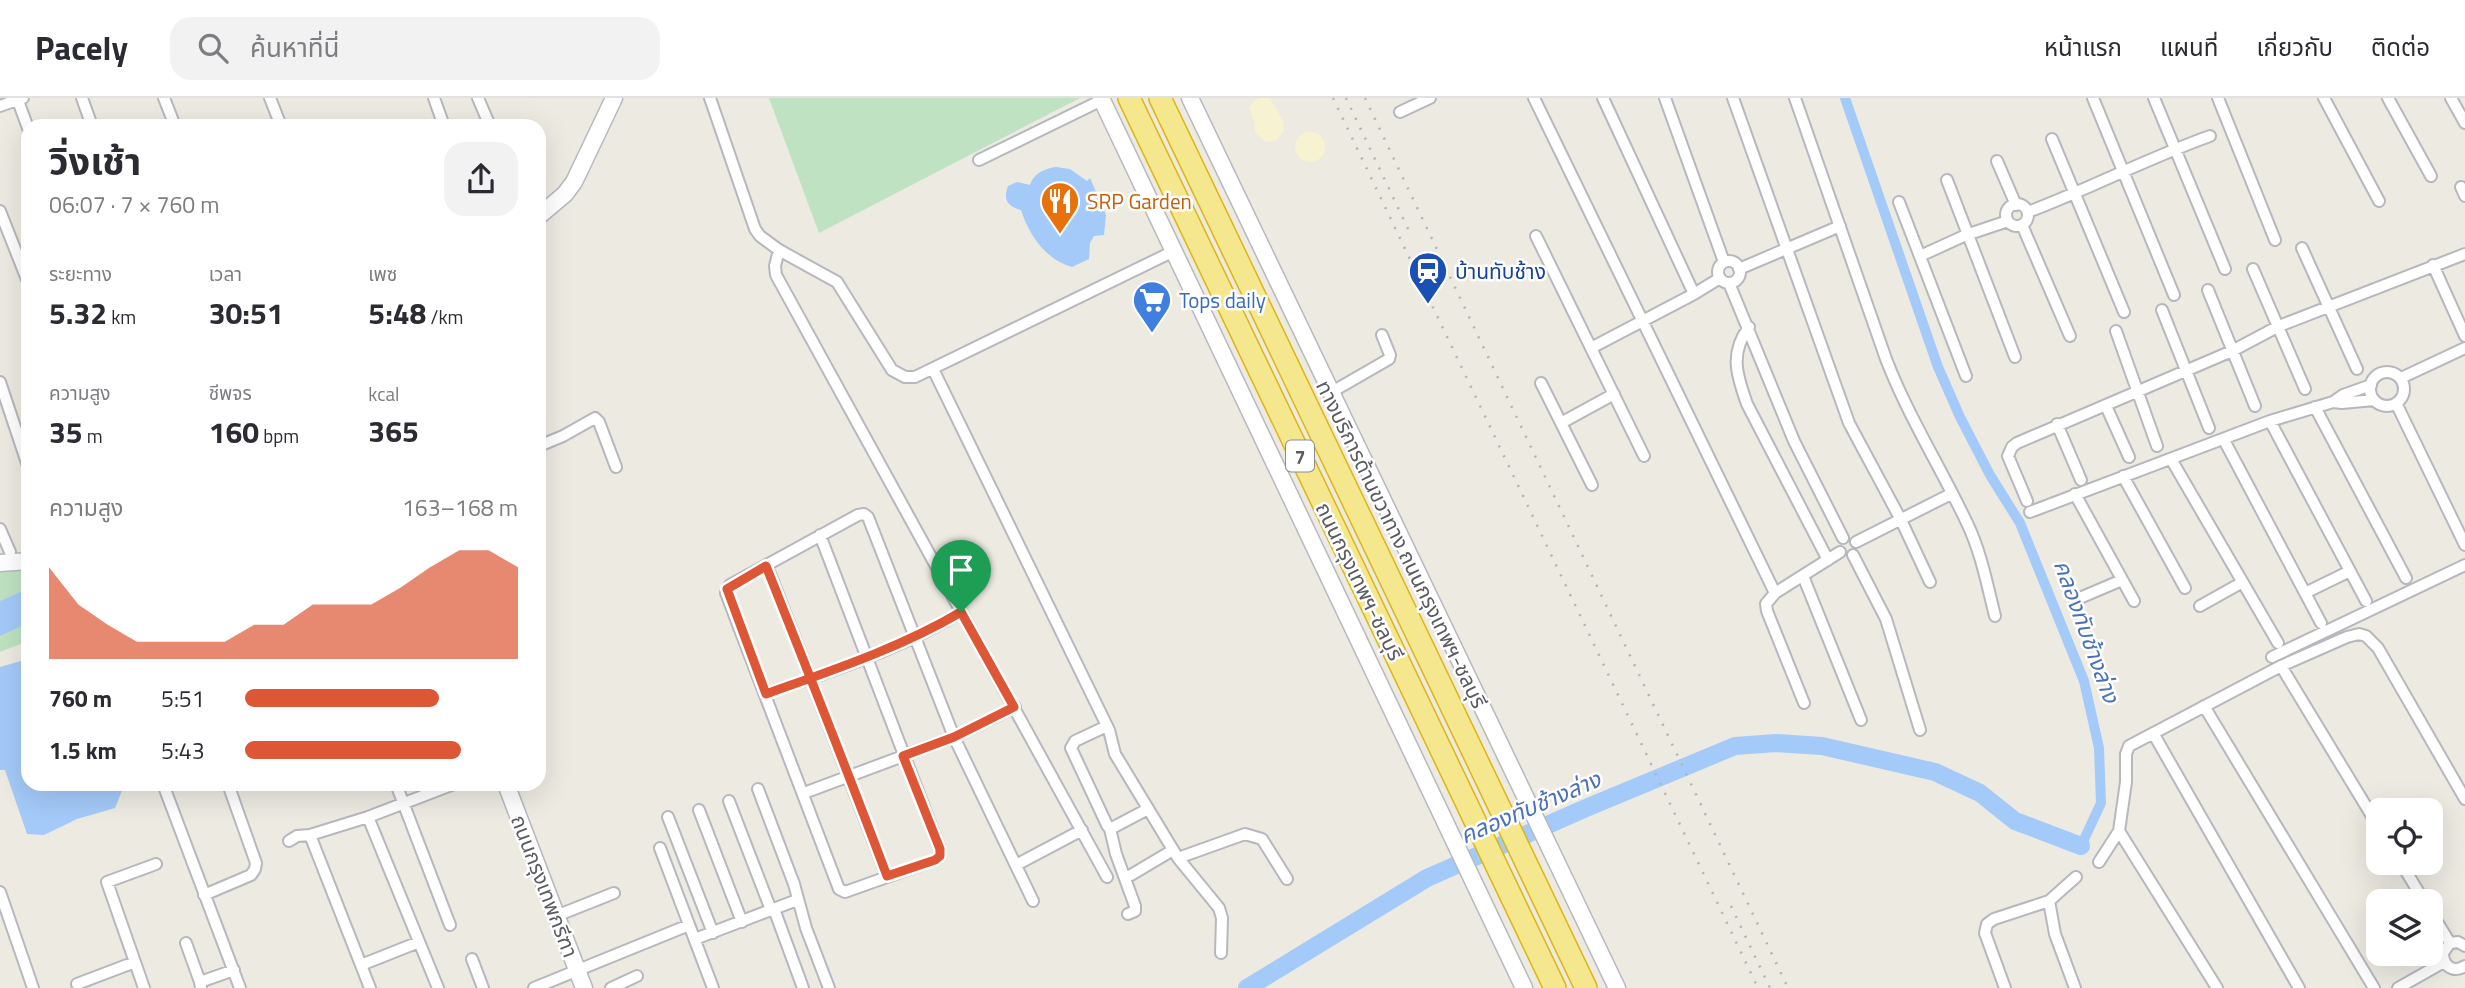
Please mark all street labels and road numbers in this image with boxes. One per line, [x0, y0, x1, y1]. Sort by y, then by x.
street label: ทางบริการด้านขวาทาง ถนนกรุงเทพฯ-ชลบุรี [1311, 376, 1493, 712]
road number: 7 [1286, 440, 1314, 472]
street label: ถนนกรุงเทพฯ-ชลบุรี [1311, 498, 1409, 664]
street label: ถนนกรุงเทพกรีฑา [503, 810, 587, 962]

